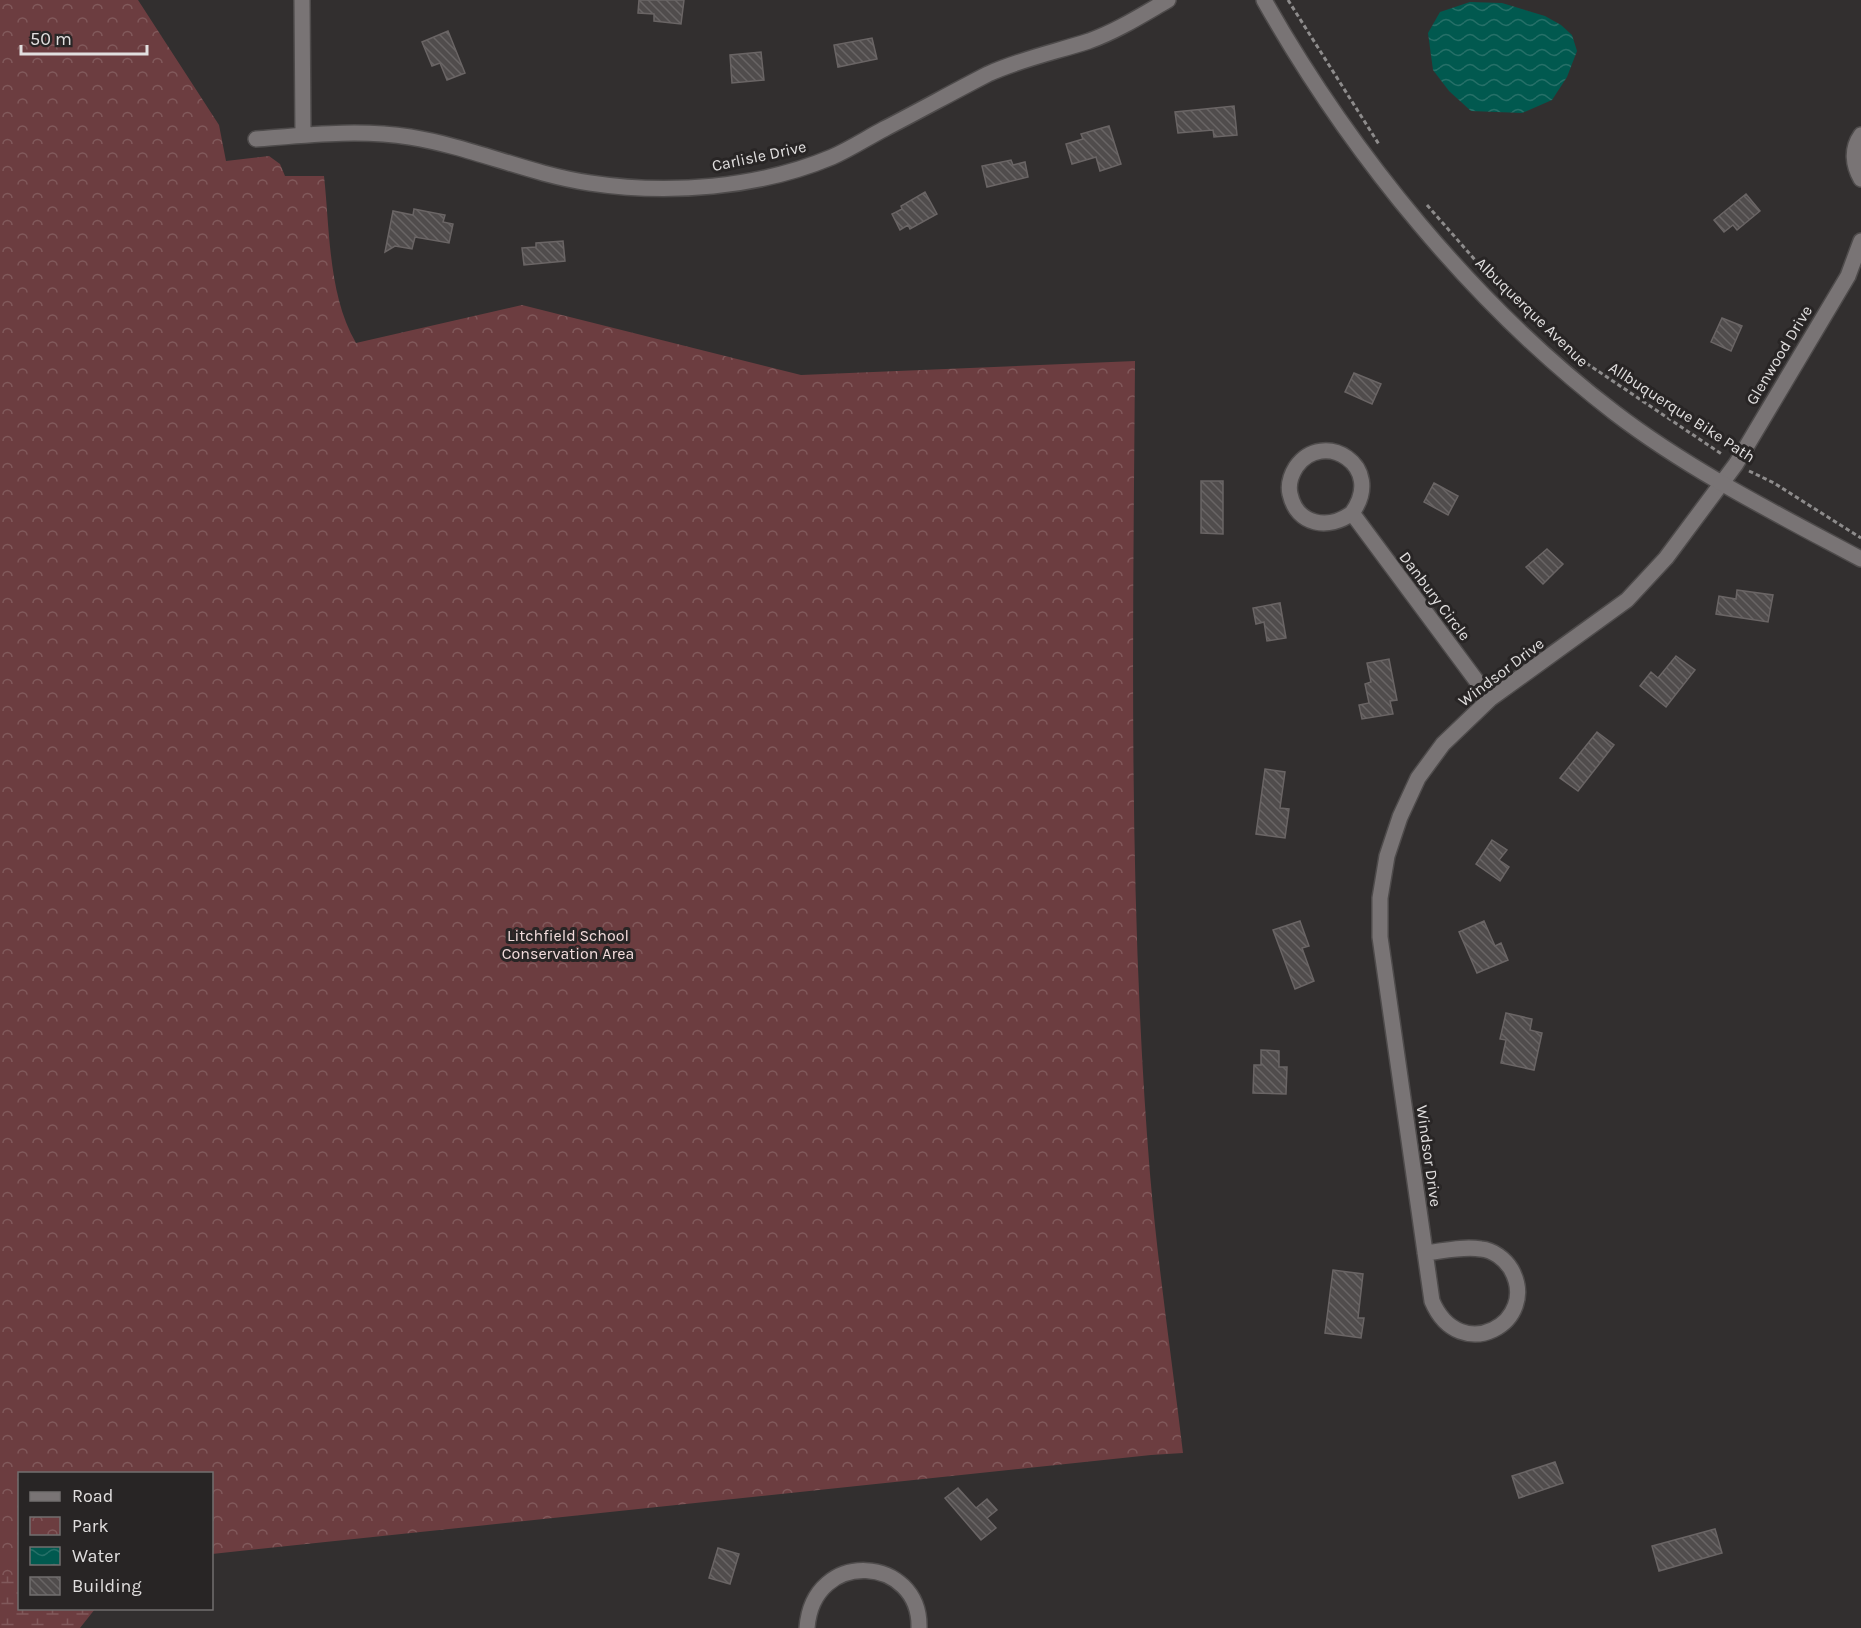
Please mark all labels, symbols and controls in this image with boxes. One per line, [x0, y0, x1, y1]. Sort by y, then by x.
scale bar [21, 18, 147, 56]
text: 50 m [30, 28, 72, 50]
street label: Carlisle Drive [710, 137, 808, 175]
street label: Albuquerque Avenue [1472, 253, 1592, 371]
street label: Glenwood Drive [1742, 302, 1816, 408]
street label: Allbuquerque Bike Path [1605, 358, 1759, 466]
street label: Danbury Circle [1395, 548, 1475, 644]
street label: Windsor Drive [1454, 634, 1548, 710]
park label: Litchfield School Conservation Area [502, 926, 634, 963]
street label: Windsor Drive [1412, 1104, 1446, 1208]
legend [18, 1472, 213, 1610]
text: Road [72, 1485, 113, 1507]
text: Park [72, 1515, 109, 1537]
text: Water [72, 1545, 120, 1567]
text: Building [72, 1575, 142, 1597]

